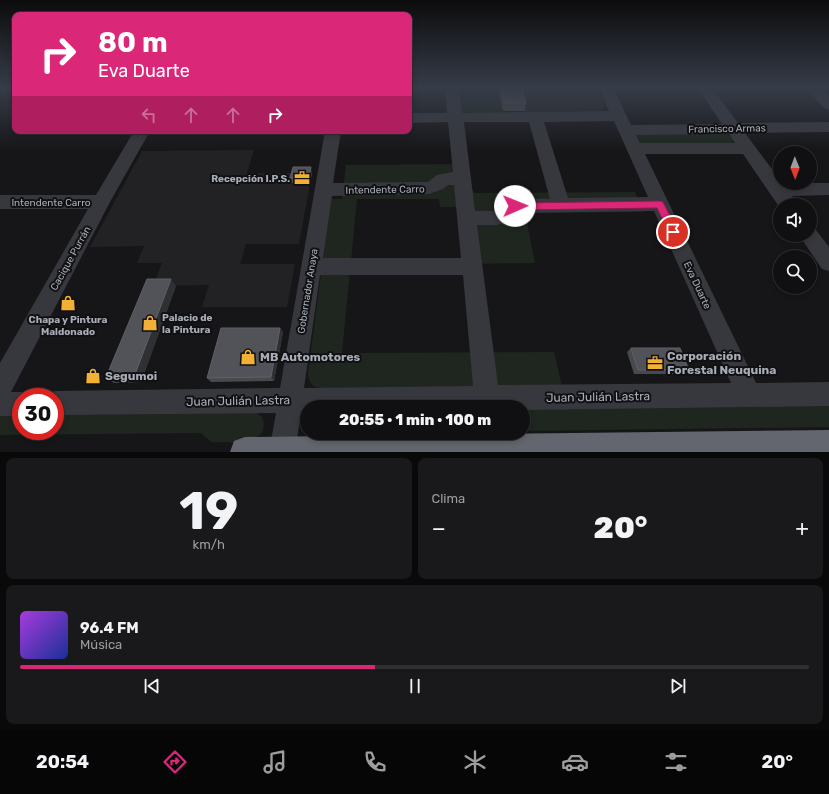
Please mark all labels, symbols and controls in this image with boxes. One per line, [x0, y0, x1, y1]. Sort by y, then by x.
text: 80 m [98, 26, 168, 59]
icon: right [32, 28, 84, 80]
text: Eva Duarte [98, 60, 190, 82]
icon: left [138, 104, 160, 126]
icon: ahead [180, 104, 202, 126]
icon: ahead [222, 104, 244, 126]
icon: right [264, 104, 286, 126]
street label: Francisco Armas [688, 122, 766, 136]
north arrow [773, 146, 817, 190]
map controls [773, 146, 817, 294]
office icon: Recepción I.P.S. [293, 169, 311, 187]
place label: Recepción I.P.S. [211, 173, 290, 185]
street label: Intendente Carro [345, 183, 425, 197]
position arrow [494, 185, 536, 227]
street label: Intendente Carro [11, 197, 91, 209]
button: sound [773, 198, 817, 242]
pin [656, 215, 690, 249]
icon: arrive [662, 221, 684, 243]
street label: Cacique Purrán [48, 224, 94, 293]
street label: Gobernador Anaya [295, 248, 321, 335]
button: search [773, 250, 817, 294]
street label: Eva Duarte [681, 260, 713, 311]
shop icon: Chapa y Pintura Maldonado [59, 294, 77, 312]
place label: Palacio de la Pintura [162, 312, 213, 336]
place label: Chapa y Pintura Maldonado [29, 314, 107, 338]
shop icon: Palacio de la Pintura [141, 314, 159, 332]
shop icon: MB Automotores [239, 348, 257, 366]
place label: Corporación Forestal Neuquina [667, 349, 776, 377]
place label: MB Automotores [260, 350, 361, 364]
office icon: Corporación Forestal Neuquina [646, 354, 664, 372]
shop icon: Segumoi [84, 367, 102, 385]
place label: Segumoi [105, 369, 157, 383]
speed limit sign: 30 [12, 388, 64, 440]
street label: Juan Julián Lastra [546, 389, 650, 405]
street label: Juan Julián Lastra [186, 393, 290, 409]
text: 20:55 · 1 min · 100 m [339, 411, 491, 429]
text: 19 [179, 480, 238, 542]
text: Clima [432, 491, 465, 506]
text: 20° [594, 510, 647, 546]
text: − [432, 515, 446, 542]
text: + [795, 515, 809, 542]
text: km/h [193, 537, 225, 552]
text: 96.4 FM [80, 619, 139, 637]
text: Música [80, 637, 122, 652]
icon: previous [141, 675, 163, 697]
icon: pause [404, 675, 426, 697]
icon: next [667, 675, 689, 697]
icon: directions [161, 748, 189, 776]
icon: music [261, 748, 289, 776]
icon: phone [361, 748, 389, 776]
icon: climate [461, 748, 489, 776]
icon: car [561, 748, 589, 776]
icon: filters [662, 748, 690, 776]
text: 20:54 [36, 751, 89, 773]
text: 20° [762, 751, 793, 773]

